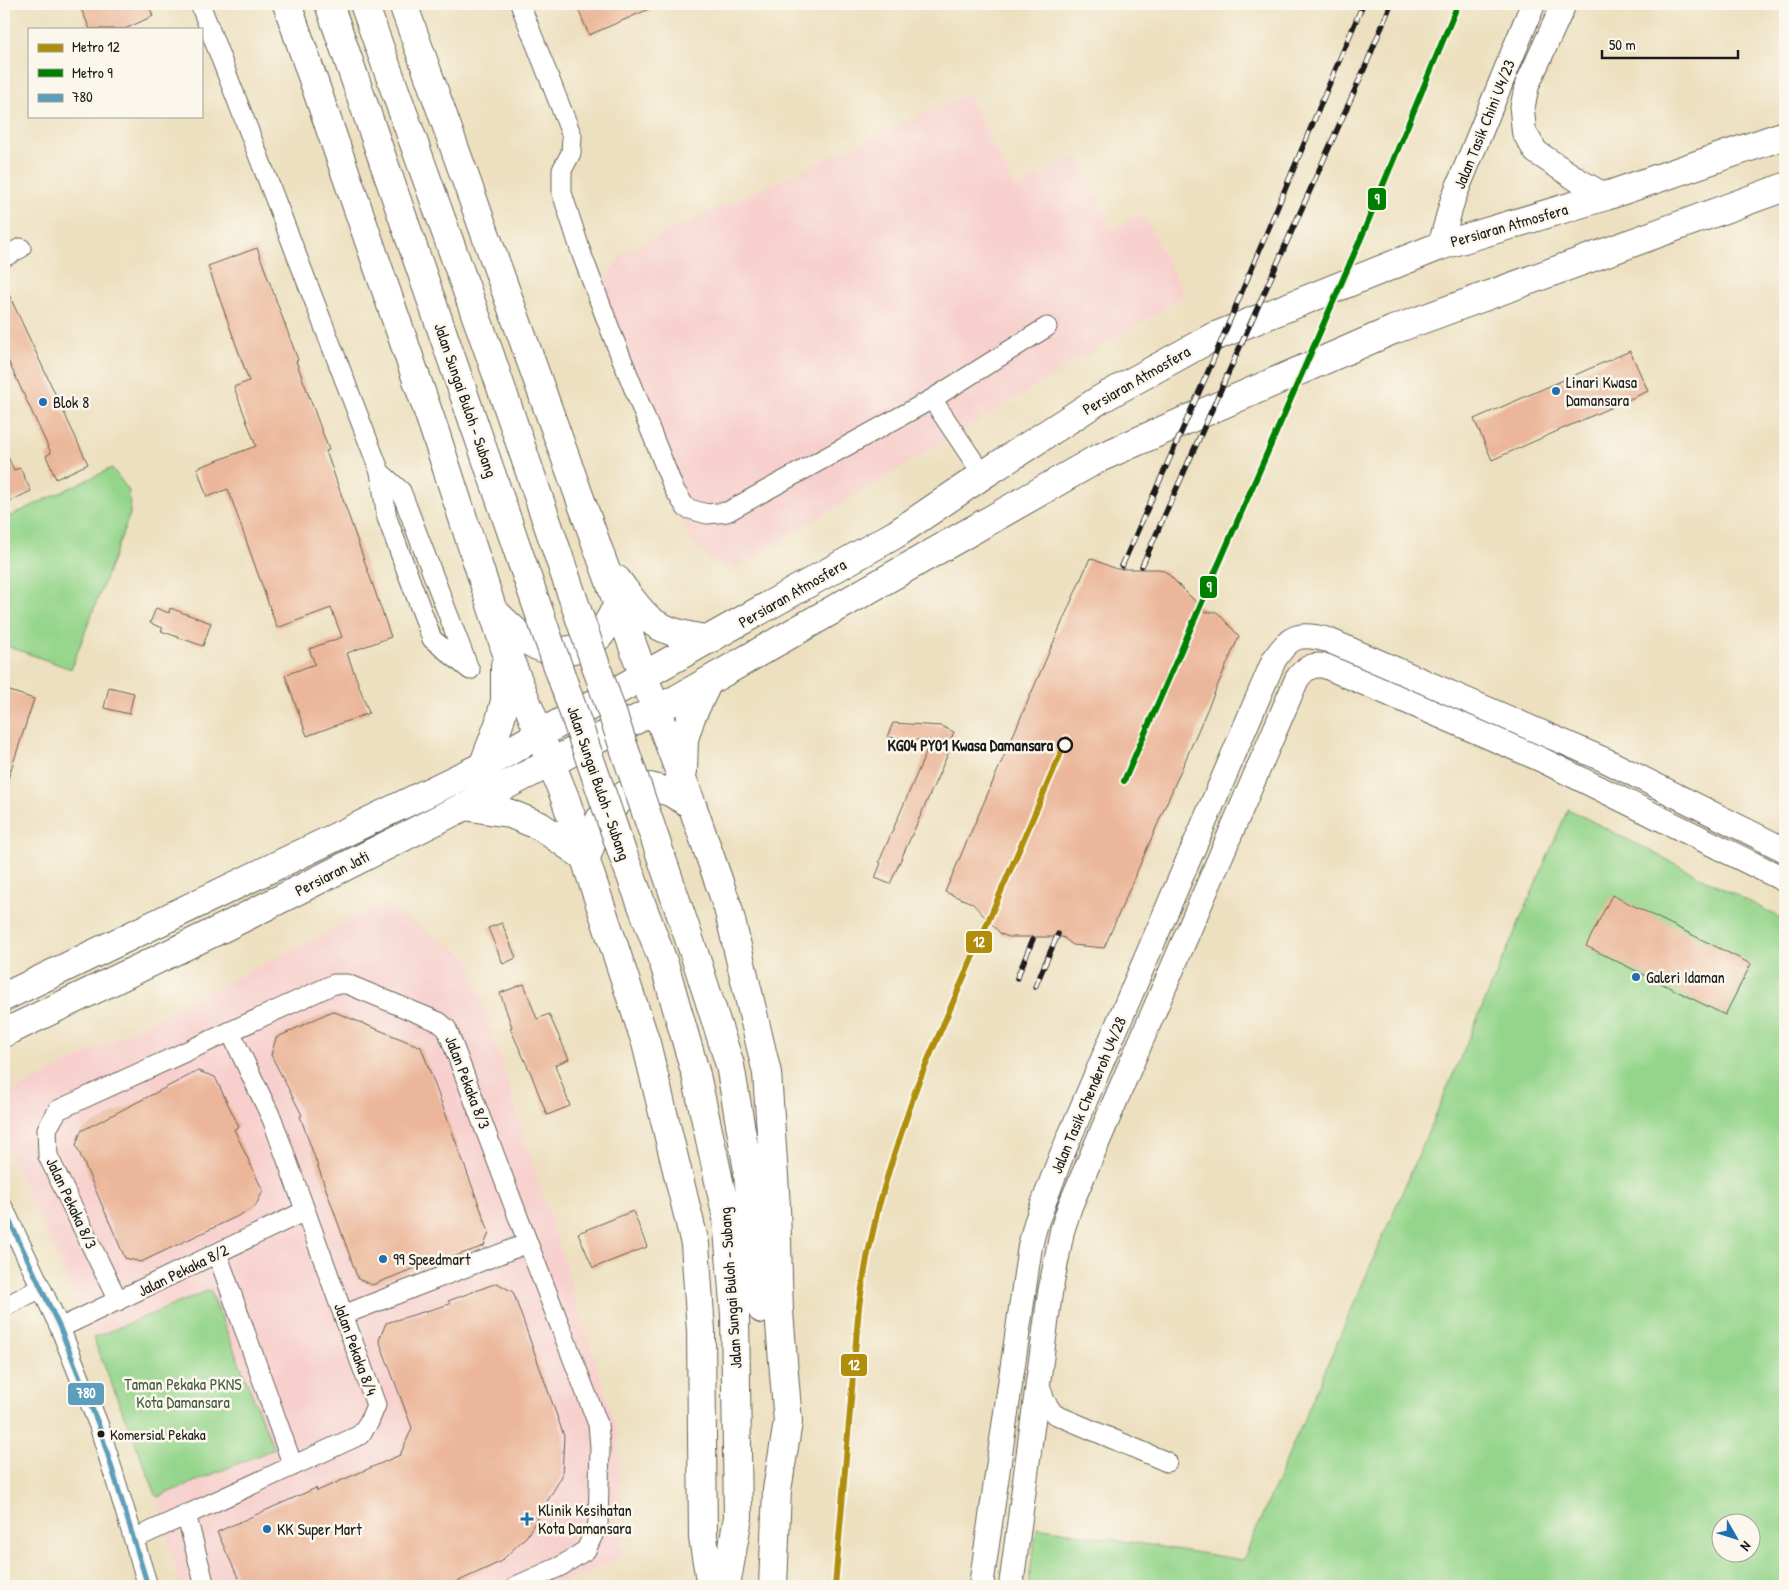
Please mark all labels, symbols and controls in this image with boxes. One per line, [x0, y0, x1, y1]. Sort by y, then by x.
legend [28, 28, 202, 118]
scale bar [1602, 28, 1738, 60]
text: 50 m [1609, 34, 1636, 55]
text: Metro 12 [72, 36, 120, 57]
street label: Jalan Tasik Chini U4/23 [1448, 56, 1520, 192]
text: Metro 9 [72, 62, 113, 83]
text: 780 [72, 86, 93, 107]
line badge: 9 [1367, 187, 1387, 211]
text: 9 [1374, 189, 1380, 208]
street label: Persiaran Atmosfera [1448, 198, 1570, 252]
street label: Jalan Sungai Buloh - Subang [429, 320, 503, 480]
street label: Persiaran Atmosfera [1078, 340, 1194, 420]
place label: Linari Kwasa Damansara [1566, 371, 1637, 411]
marker: Linari Kwasa Damansara [1550, 385, 1562, 397]
place label: Blok 8 [53, 391, 89, 413]
marker: Blok 8 [37, 396, 49, 408]
street label: Persiaran Atmosfera [734, 553, 850, 633]
line badge: 9 [1199, 575, 1218, 599]
text: 9 [1206, 577, 1212, 596]
street label: Jalan Sungai Buloh - Subang [562, 703, 636, 863]
place label: KG04 PY01 Kwasa Damansara [887, 734, 1054, 756]
marker: KG04 PY01 Kwasa Damansara [1057, 737, 1073, 753]
street label: Persiaran Jati [291, 845, 373, 901]
line badge: 12 [965, 930, 993, 954]
text: 12 [973, 932, 985, 951]
place label: Galeri Idaman [1646, 966, 1725, 988]
marker: Galeri Idaman [1630, 971, 1642, 983]
street label: Jalan Tasik Chenderoh U4/28 [1045, 1013, 1131, 1177]
street label: Jalan Pekaka 8/3 [440, 1032, 496, 1132]
street label: Jalan Pekaka 8/3 [41, 1154, 103, 1252]
street label: Jalan Sungai Buloh - Subang [713, 1206, 747, 1370]
street label: Jalan Pekaka 8/2 [134, 1238, 232, 1301]
place label: 99 Speedmart [393, 1248, 471, 1270]
marker: 99 Speedmart [377, 1253, 389, 1265]
street label: Jalan Pekaka 8/4 [329, 1300, 383, 1398]
line badge: 12 [840, 1353, 868, 1377]
text: 12 [848, 1355, 860, 1374]
park label: Taman Pekaka PKNS Kota Damansara [124, 1373, 242, 1413]
line badge: 780 [67, 1382, 105, 1406]
text: 780 [75, 1383, 96, 1402]
place label: Komersial Pekaka [110, 1424, 206, 1445]
marker: Komersial Pekaka [96, 1429, 106, 1439]
place label: Klinik Kesihatan Kota Damansara [538, 1499, 632, 1539]
marker: Klinik Kesihatan Kota Damansara [520, 1512, 534, 1526]
north arrow [1712, 1512, 1762, 1562]
place label: KK Super Mart [277, 1518, 362, 1540]
marker: KK Super Mart [261, 1523, 273, 1535]
text: N [1736, 1538, 1756, 1556]

